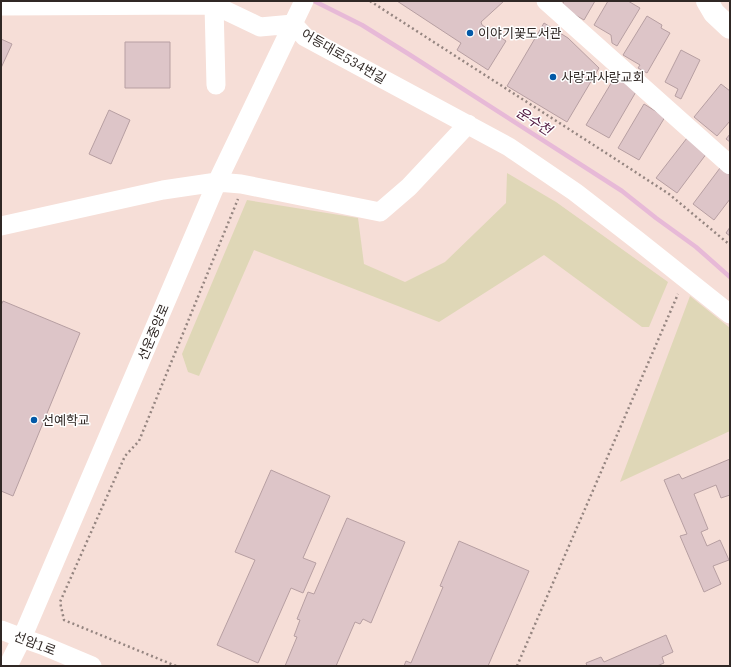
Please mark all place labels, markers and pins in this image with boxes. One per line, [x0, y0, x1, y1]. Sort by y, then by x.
place label: 이야기꽃도서관 [478, 25, 562, 42]
marker: 이야기꽃도서관 [465, 28, 475, 38]
place label: 사랑과사랑교회 [561, 69, 645, 86]
marker: 사랑과사랑교회 [548, 72, 558, 82]
place label: 선예학교 [42, 412, 90, 429]
marker: 선예학교 [29, 415, 39, 425]

